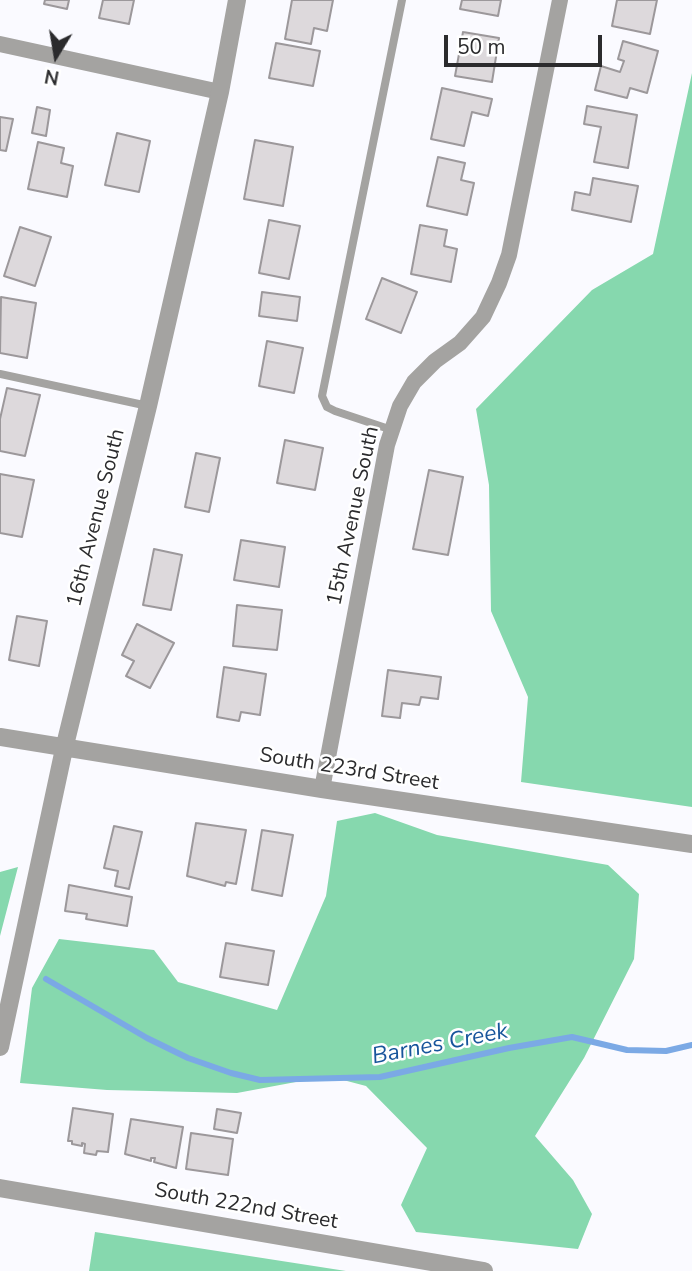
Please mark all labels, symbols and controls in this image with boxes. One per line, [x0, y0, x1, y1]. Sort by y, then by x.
north arrow [21, 21, 91, 91]
scale bar [447, 21, 604, 65]
text: 50 m [457, 33, 506, 61]
text: N [43, 62, 61, 91]
street label: 15th Avenue South [323, 424, 385, 608]
street label: 16th Avenue South [63, 426, 131, 610]
street label: South 223rd Street [258, 743, 440, 797]
water label: Barnes Creek [370, 1018, 510, 1072]
street label: South 222nd Street [152, 1178, 340, 1236]

